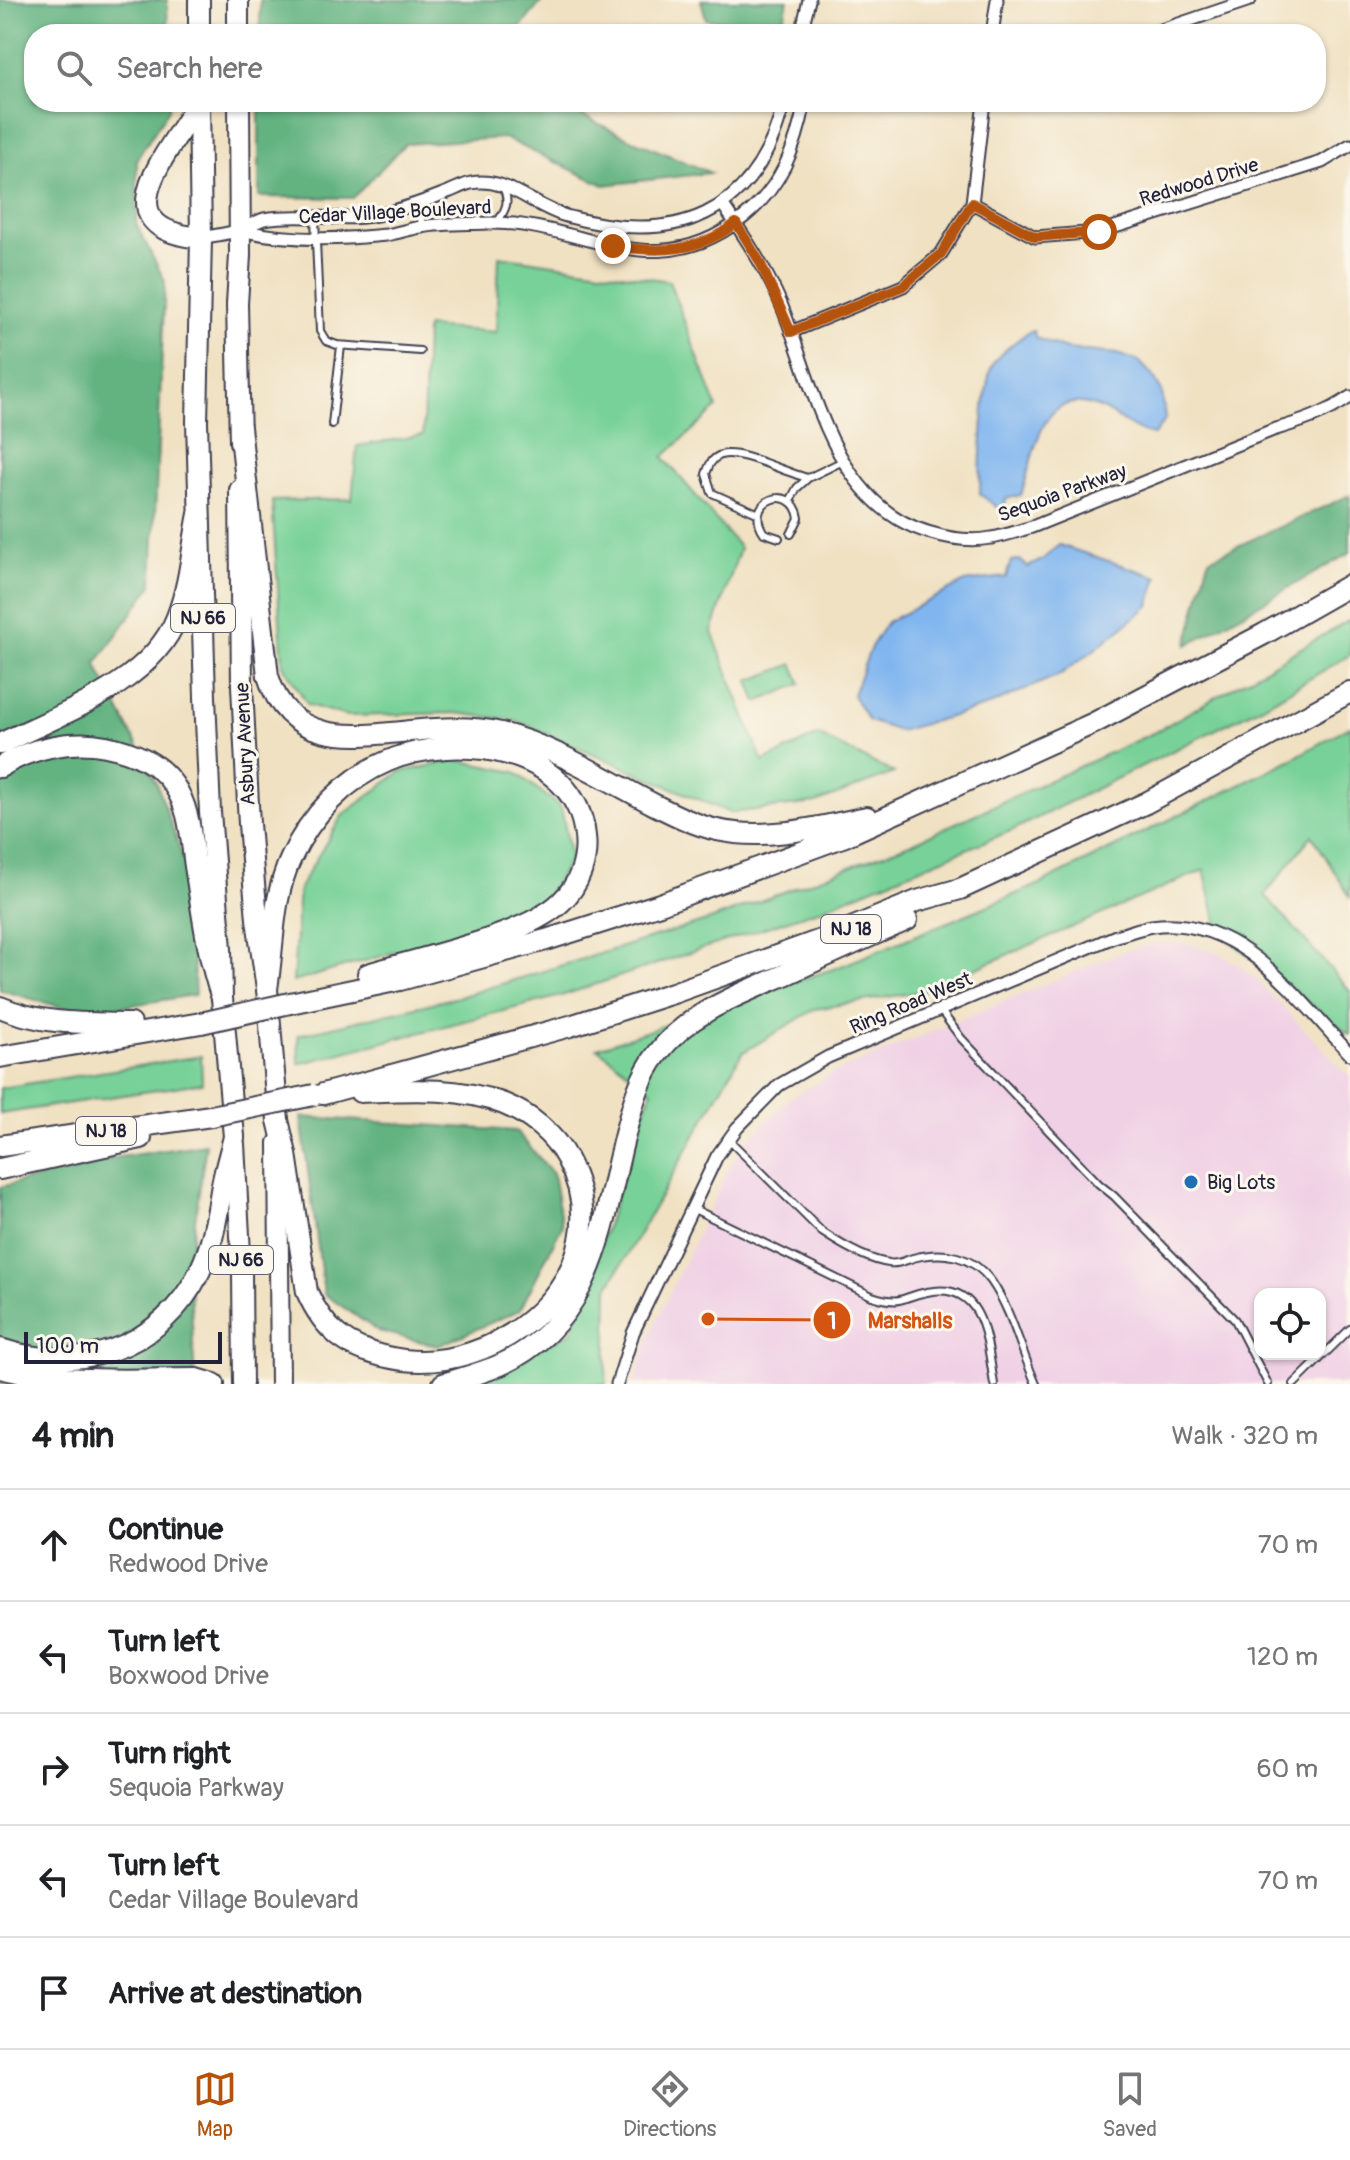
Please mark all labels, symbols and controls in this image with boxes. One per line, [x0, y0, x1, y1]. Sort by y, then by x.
search box [24, 24, 1326, 112]
icon: search [52, 46, 96, 90]
text: Search here [116, 50, 263, 87]
street label: Redwood Drive [1136, 152, 1262, 212]
street label: Cedar Village Boulevard [298, 194, 492, 230]
route start [1081, 214, 1117, 250]
route end [595, 228, 631, 264]
street label: Sequoia Parkway [994, 458, 1130, 528]
road number: NJ 66 [171, 604, 235, 632]
street label: Asbury Avenue [229, 682, 261, 806]
road number: NJ 18 [821, 915, 881, 943]
street label: Ring Road West [846, 966, 977, 1040]
road number: NJ 18 [76, 1117, 136, 1145]
place label: Big Lots [1207, 1170, 1275, 1195]
marker: Big Lots [1182, 1173, 1200, 1191]
road number: NJ 66 [209, 1246, 273, 1274]
map controls [1254, 1288, 1326, 1360]
button: locate [1254, 1288, 1326, 1360]
callout: Marshalls [812, 1297, 968, 1343]
text: 1 [827, 1307, 837, 1336]
text: Marshalls [868, 1307, 952, 1335]
scale bar [24, 1328, 222, 1364]
text: 100 m [36, 1332, 99, 1360]
text: 4 min [32, 1415, 114, 1458]
text: Walk · 320 m [1171, 1420, 1318, 1452]
text: Continue [108, 1511, 223, 1548]
icon: ahead [32, 1523, 76, 1567]
text: 70 m [1258, 1529, 1318, 1561]
text: Redwood Drive [108, 1548, 268, 1580]
text: Turn left [108, 1623, 219, 1660]
icon: left [32, 1635, 76, 1679]
text: 120 m [1247, 1641, 1318, 1673]
text: Boxwood Drive [108, 1660, 269, 1692]
text: Turn right [108, 1735, 231, 1772]
icon: right [32, 1747, 76, 1791]
text: 60 m [1256, 1753, 1318, 1785]
text: Sequoia Parkway [108, 1772, 284, 1804]
text: Turn left [108, 1847, 219, 1884]
icon: left [32, 1859, 76, 1903]
text: 70 m [1258, 1865, 1318, 1897]
text: Cedar Village Boulevard [108, 1884, 359, 1916]
icon: arrive [32, 1971, 76, 2015]
text: Arrive at destination [108, 1975, 362, 2012]
tab: Map [193, 2067, 237, 2143]
tab: Directions [623, 2067, 716, 2143]
tab: Saved [1102, 2067, 1157, 2143]

